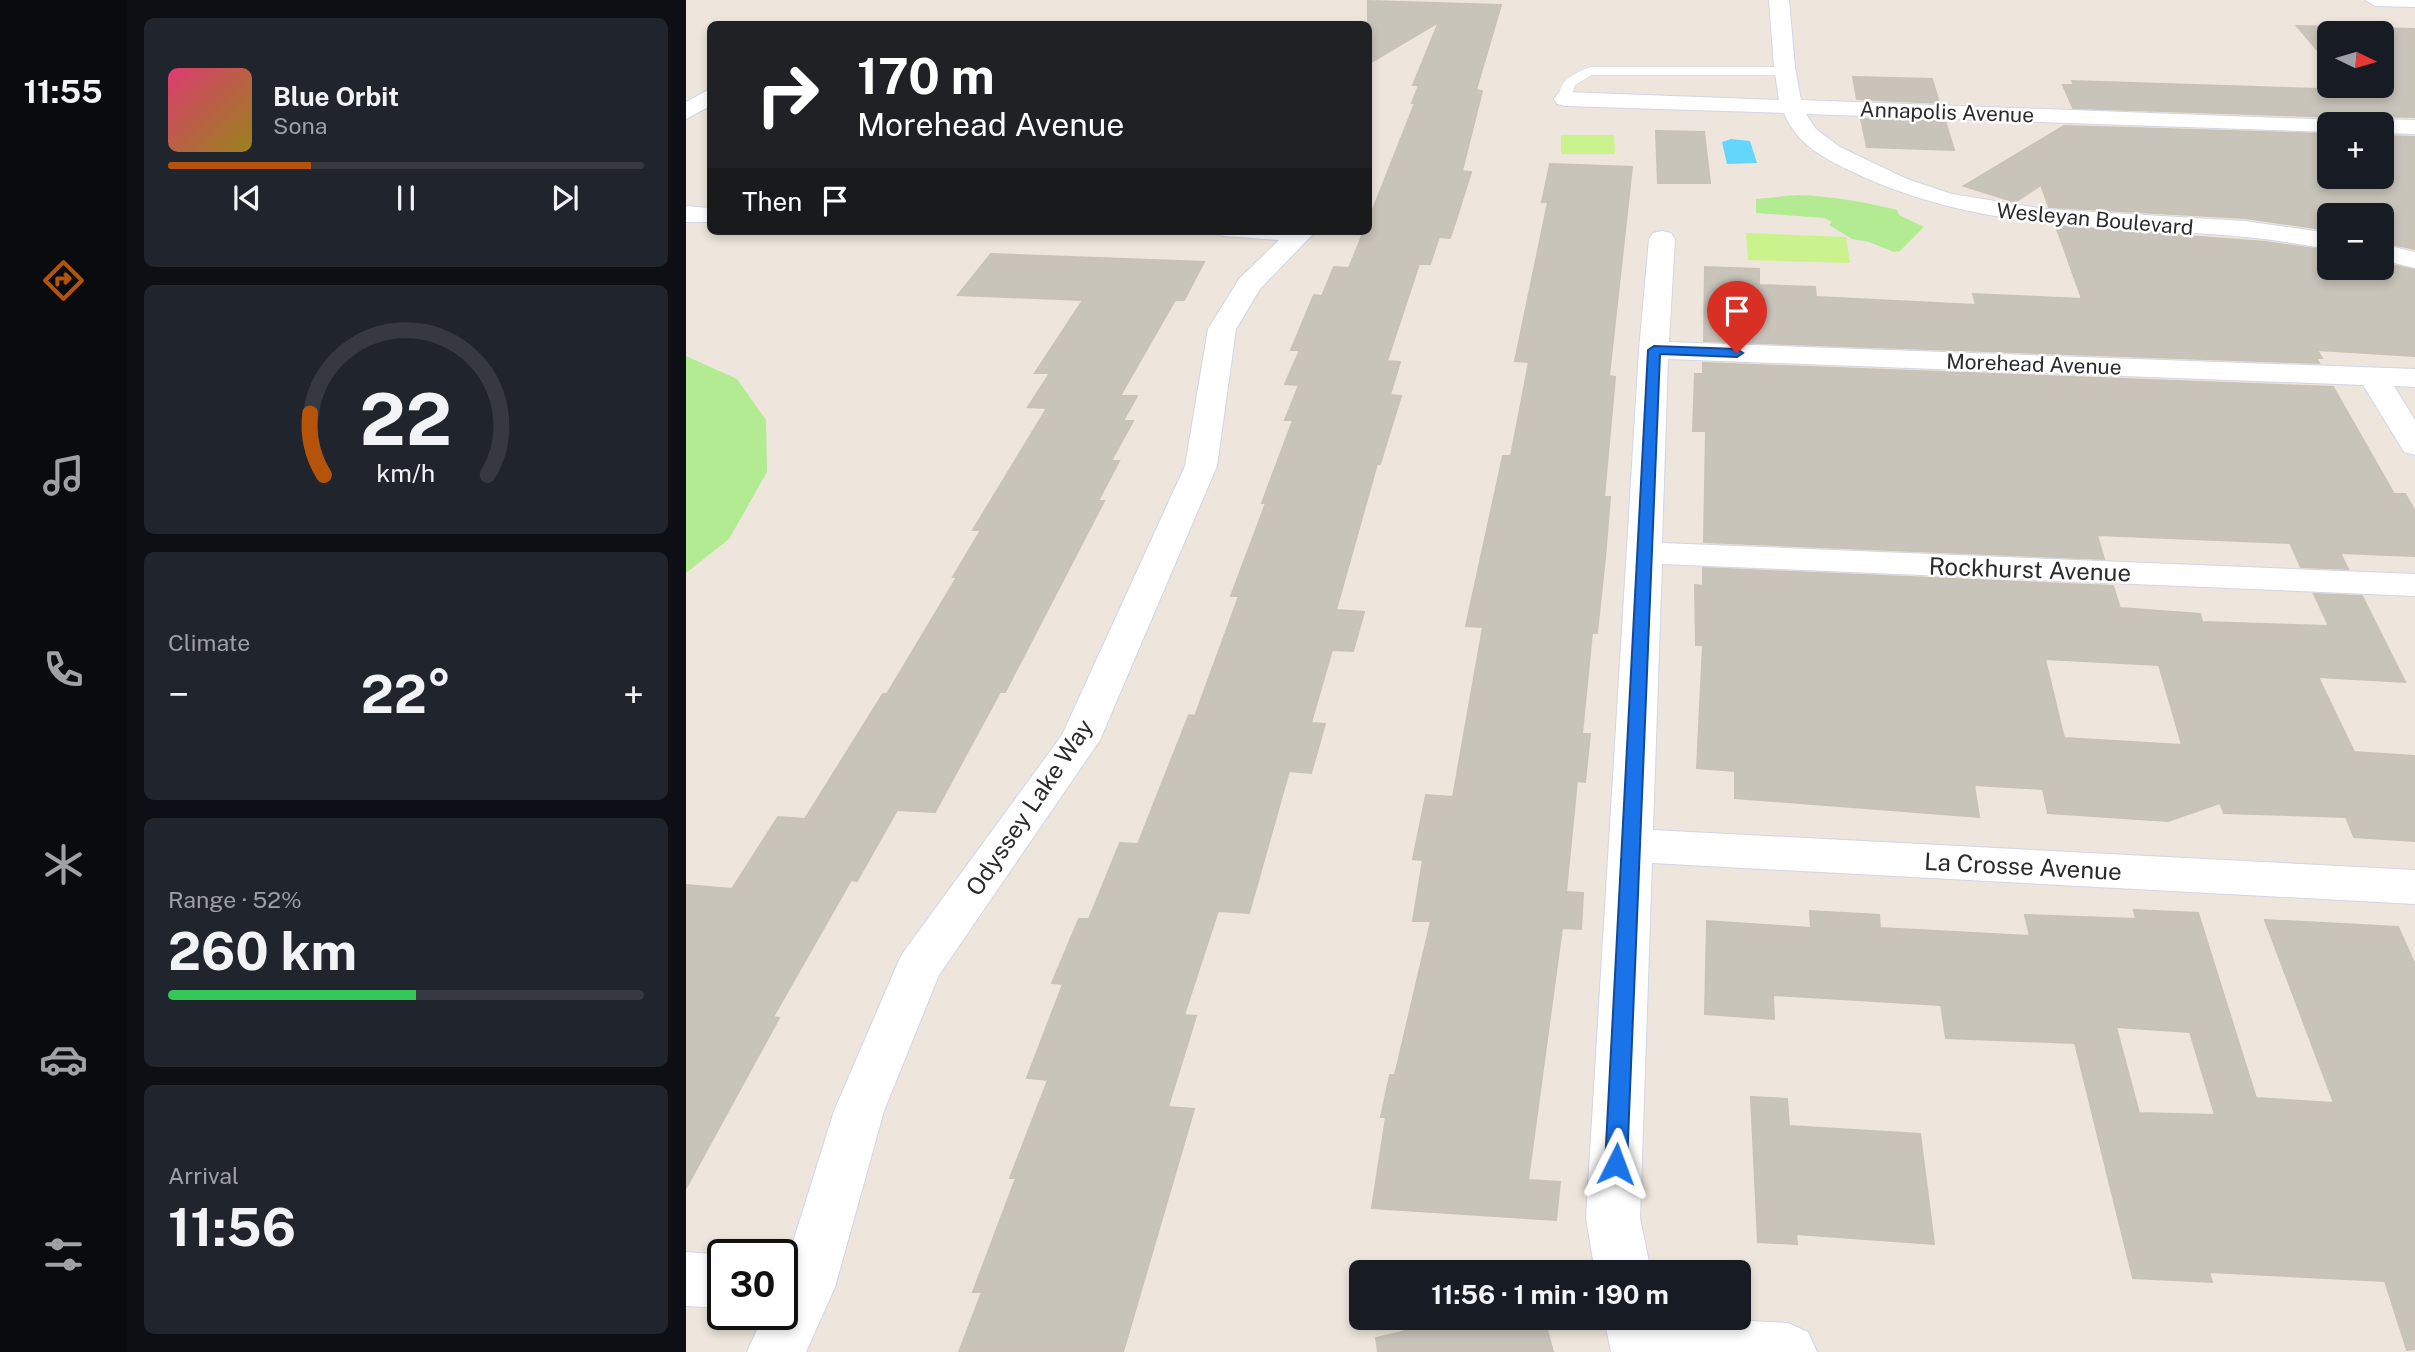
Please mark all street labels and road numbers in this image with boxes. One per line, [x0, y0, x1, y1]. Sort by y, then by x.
street label: Annapolis Avenue [1859, 96, 2035, 128]
street label: Wesleyan Boulevard [1996, 198, 2194, 240]
street label: Morehead Avenue [1946, 348, 2122, 380]
street label: Rockhurst Avenue [1928, 551, 2132, 587]
street label: Odyssey Lake Way [960, 713, 1098, 900]
street label: La Crosse Avenue [1924, 847, 2122, 885]

